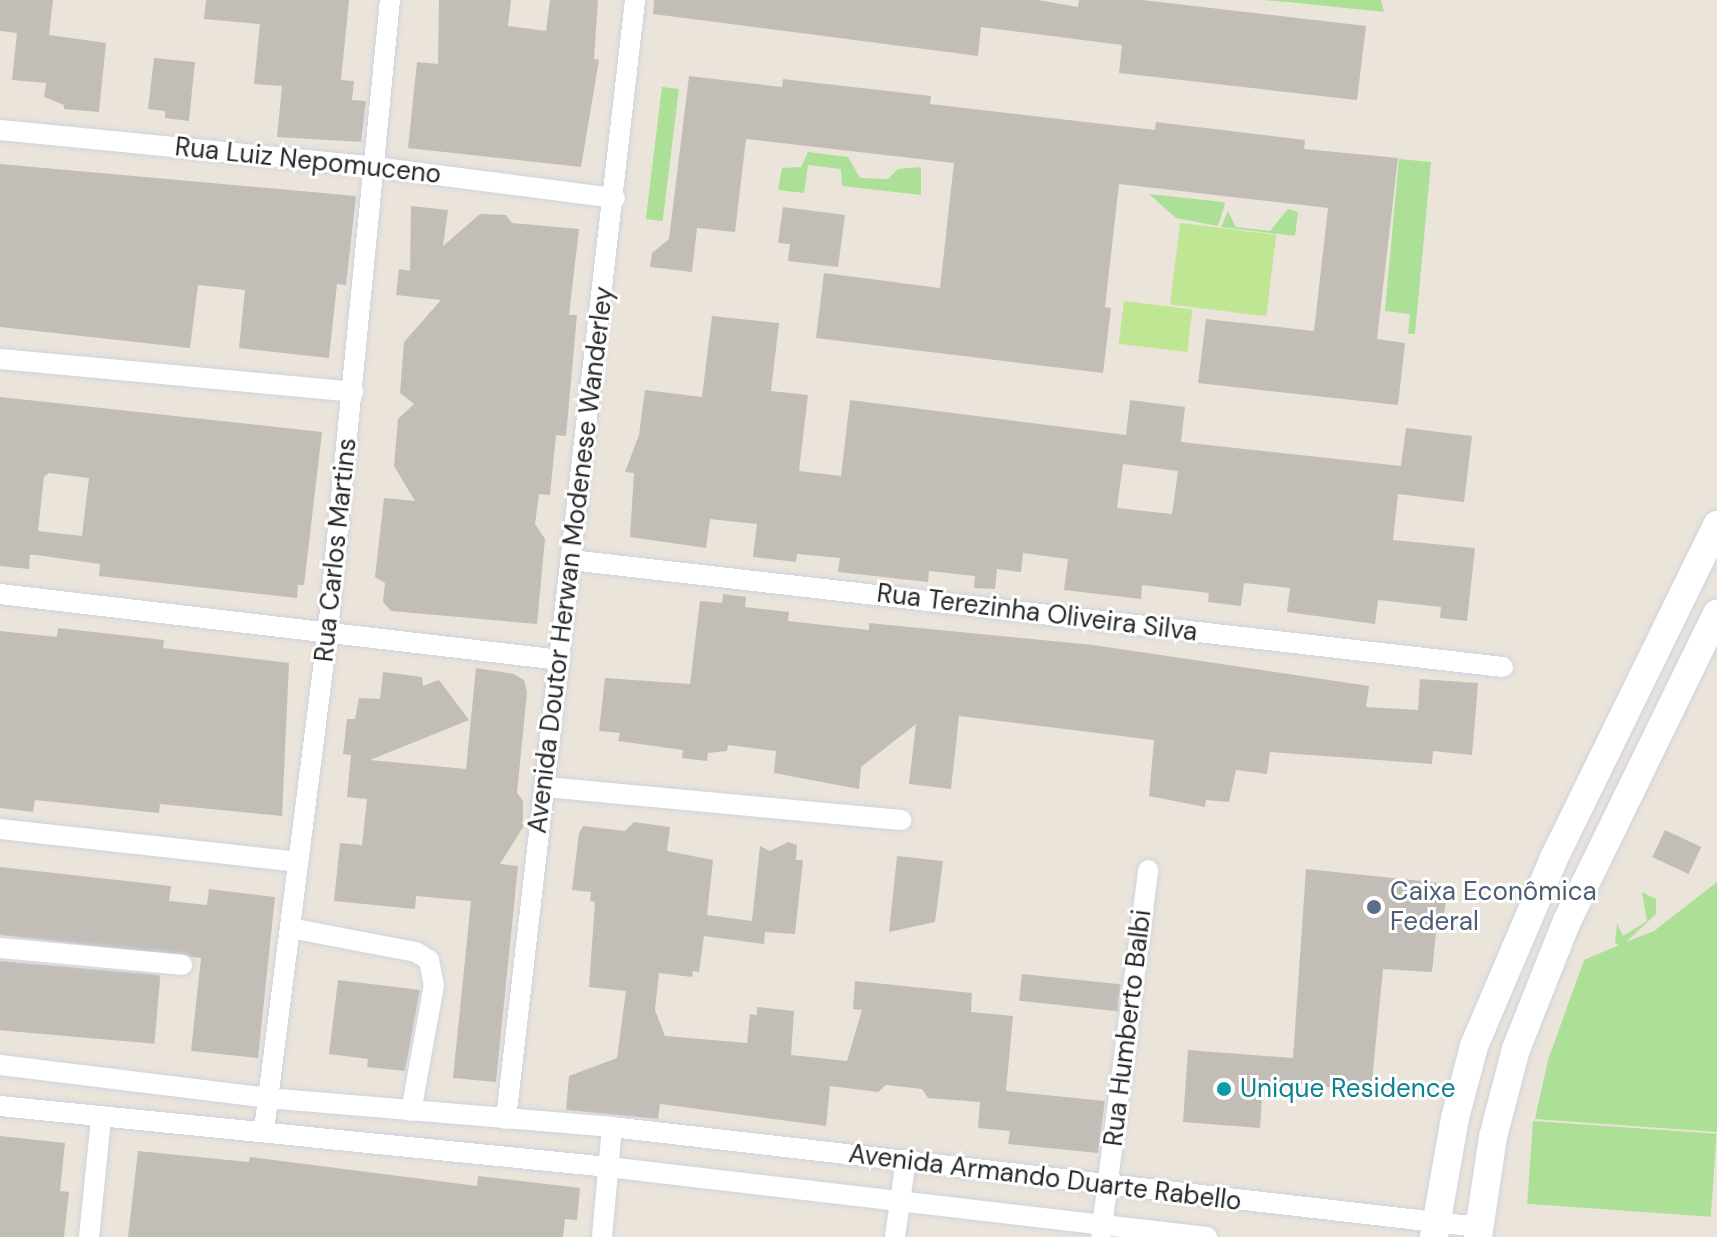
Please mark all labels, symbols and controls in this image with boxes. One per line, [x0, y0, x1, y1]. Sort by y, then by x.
street label: Rua Luiz Nepomuceno [173, 132, 443, 190]
street label: Avenida Doutor Herwan Modenese Wanderley [522, 285, 620, 835]
street label: Rua Carlos Martins [309, 436, 363, 664]
street label: Rua Terezinha Oliveira Silva [875, 578, 1199, 648]
place label: Caixa Econômica Federal [1390, 876, 1597, 938]
marker: Caixa Econômica Federal [1365, 898, 1383, 916]
street label: Rua Humberto Balbi [1098, 908, 1158, 1148]
place label: Unique Residence [1240, 1073, 1455, 1105]
marker: Unique Residence [1215, 1080, 1233, 1098]
street label: Avenida Armando Duarte Rabello [847, 1138, 1243, 1218]

